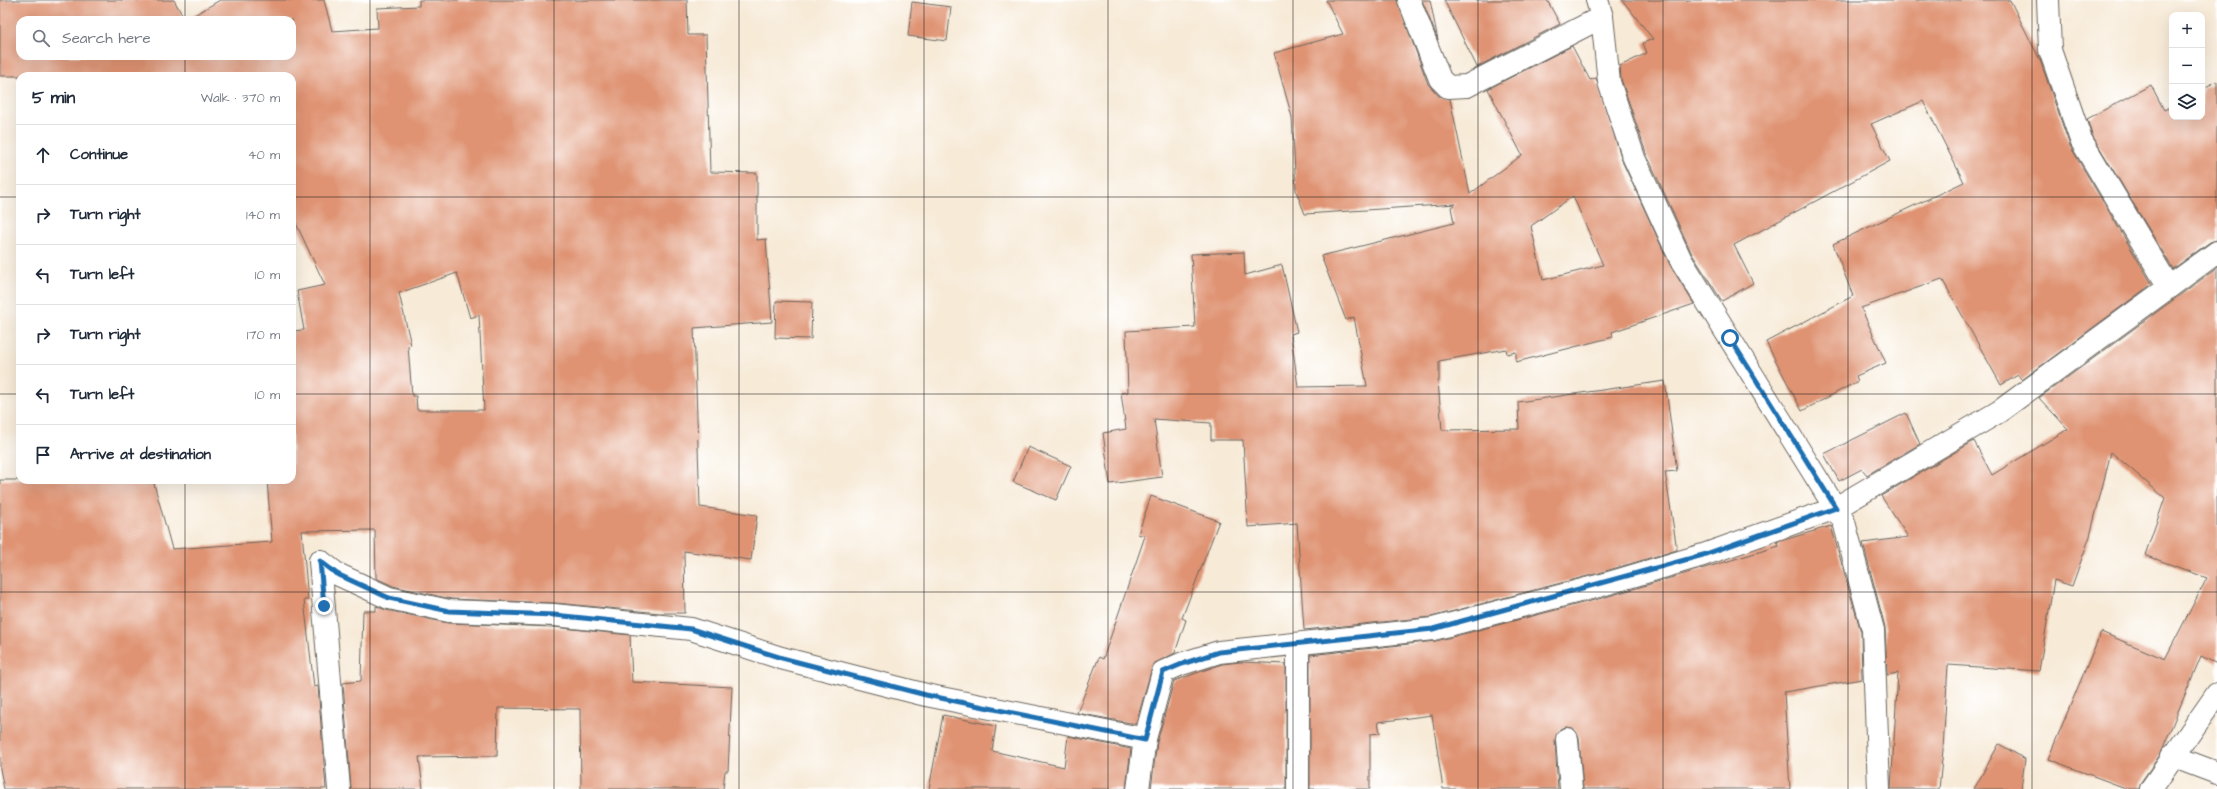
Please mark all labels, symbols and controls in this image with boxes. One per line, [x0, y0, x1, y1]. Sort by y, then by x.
map controls [2169, 12, 2205, 120]
button: + [2169, 12, 2205, 48]
search box [16, 16, 296, 60]
icon: search [30, 27, 52, 49]
text: Search here [62, 28, 151, 49]
button: − [2169, 48, 2205, 84]
button: layers [2169, 84, 2205, 120]
text: 5 min [32, 86, 75, 110]
text: Walk · 370 m [201, 89, 280, 107]
icon: ahead [32, 144, 54, 166]
text: Continue [70, 144, 128, 165]
text: 40 m [248, 146, 280, 164]
icon: right [32, 204, 54, 226]
text: Turn right [70, 204, 141, 225]
text: 140 m [246, 206, 280, 224]
icon: left [32, 264, 54, 286]
text: Turn left [70, 264, 134, 285]
text: 10 m [255, 266, 280, 284]
icon: right [32, 324, 54, 346]
text: Turn right [70, 324, 141, 345]
text: 170 m [247, 326, 280, 344]
route start [1721, 329, 1739, 347]
icon: left [32, 384, 54, 406]
text: Turn left [70, 384, 134, 405]
text: 10 m [255, 386, 280, 404]
icon: arrive [32, 444, 54, 466]
text: Arrive at destination [70, 444, 211, 465]
route end [315, 597, 333, 615]

